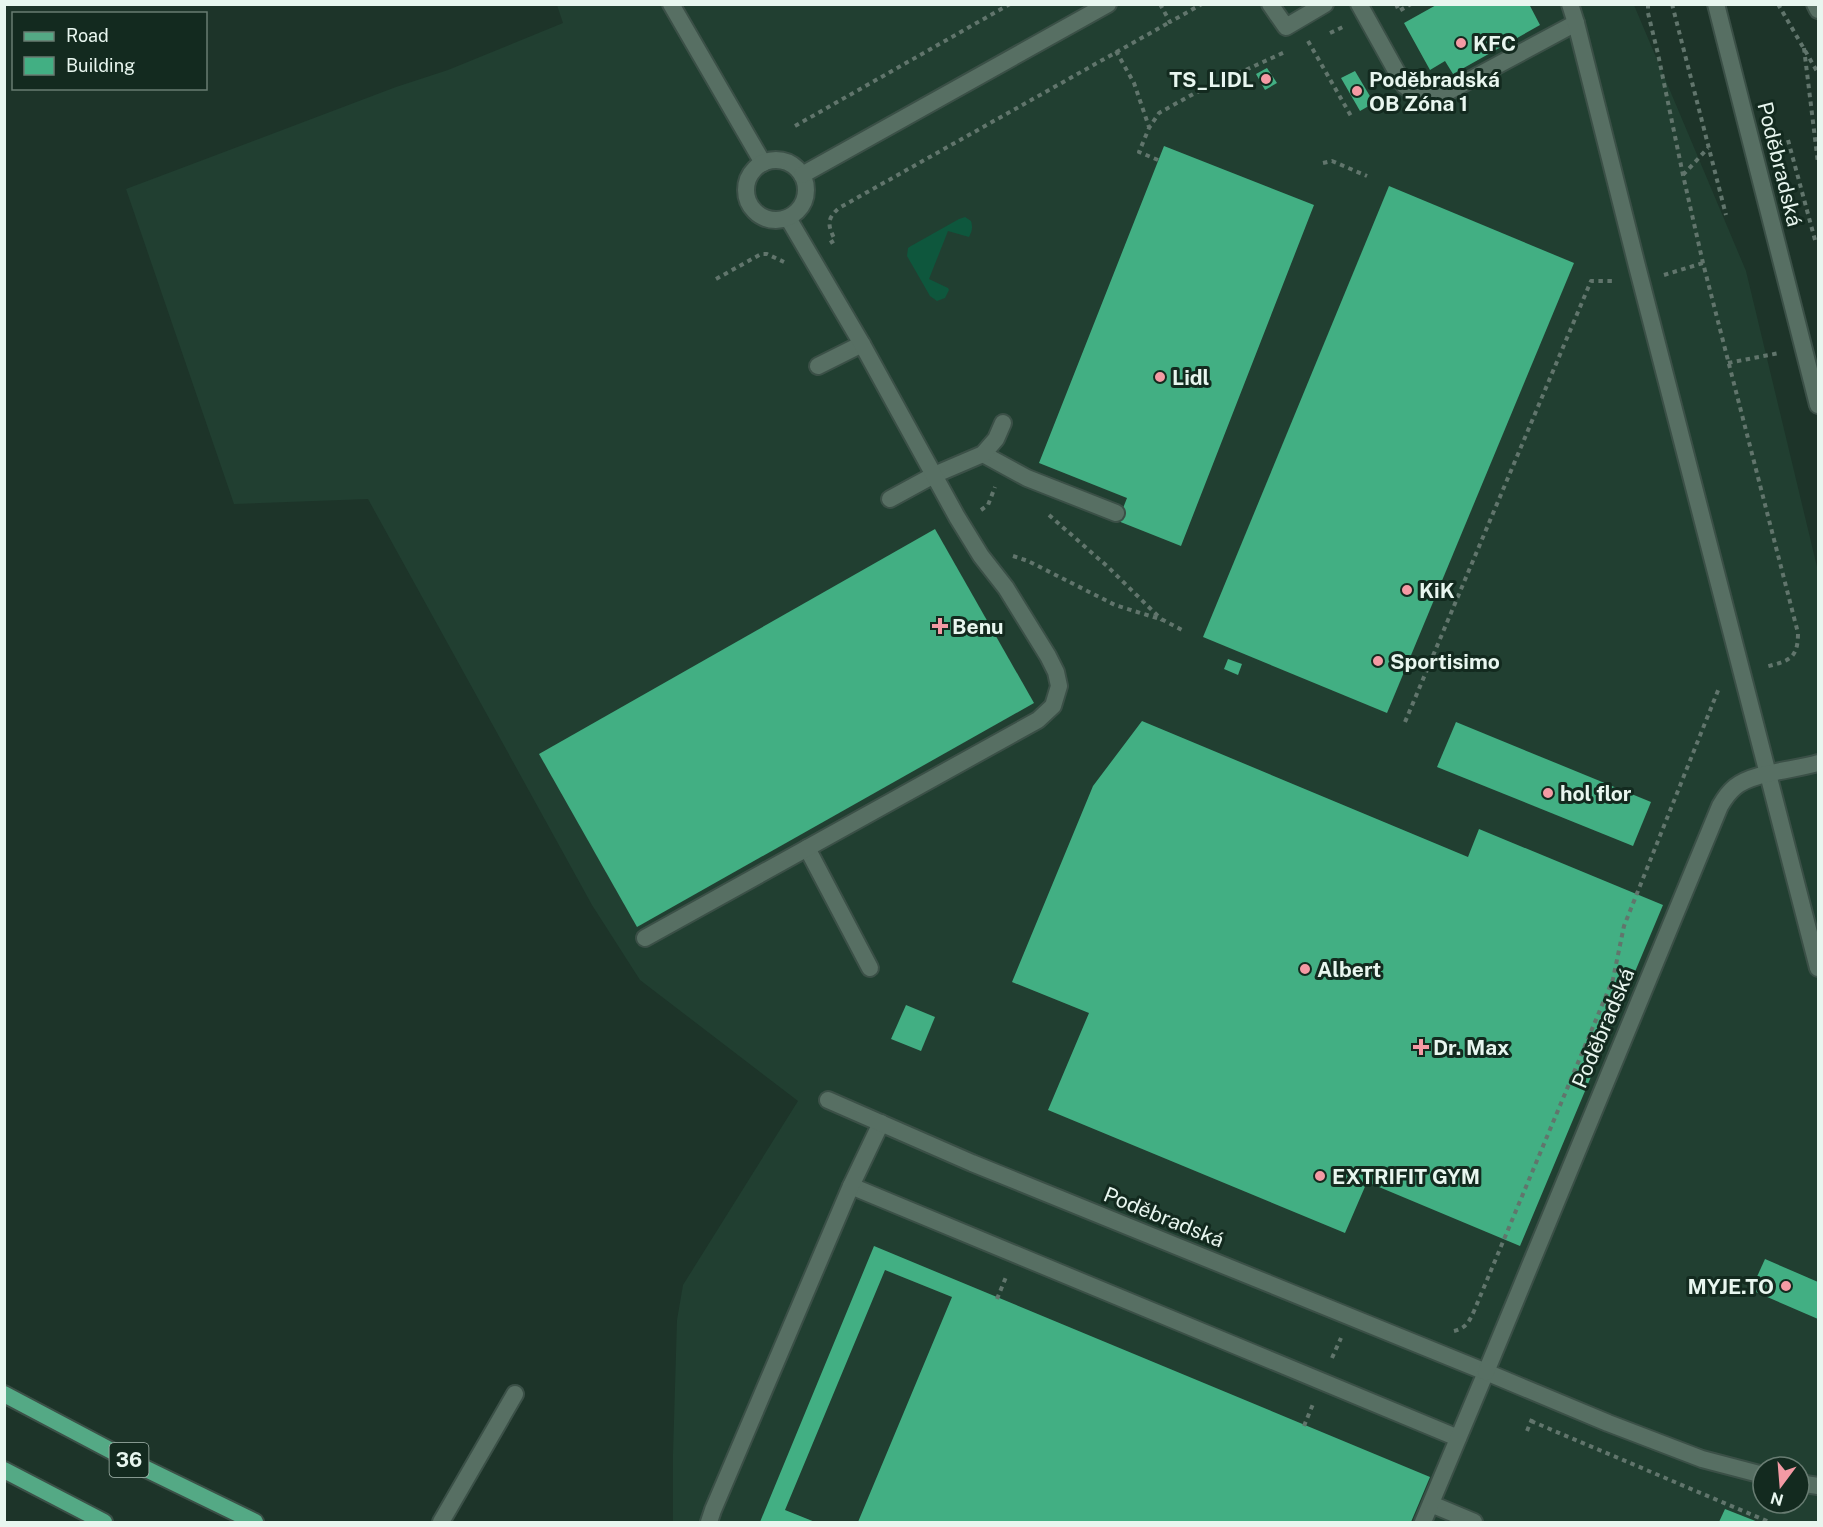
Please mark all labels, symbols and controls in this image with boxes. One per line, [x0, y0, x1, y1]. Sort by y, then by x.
legend [12, 12, 207, 90]
text: Road [66, 25, 109, 46]
place label: KFC [1473, 31, 1516, 56]
marker: KFC [1454, 36, 1468, 50]
text: Building [66, 55, 135, 76]
place label: TS_LIDL [1169, 67, 1254, 92]
place label: Poděbradská OB Zóna 1 [1369, 67, 1500, 116]
marker: TS_LIDL [1259, 72, 1273, 86]
marker: Poděbradská OB Zóna 1 [1350, 84, 1364, 98]
street label: Poděbradská [1752, 99, 1808, 229]
place label: Lidl [1172, 365, 1210, 390]
marker: Lidl [1153, 370, 1167, 384]
place label: KiK [1419, 578, 1455, 603]
marker: KiK [1400, 583, 1414, 597]
place label: Benu [952, 614, 1004, 639]
marker: Benu [933, 619, 947, 633]
place label: Sportisimo [1390, 649, 1500, 674]
marker: Sportisimo [1371, 654, 1385, 668]
place label: hol flor [1560, 781, 1632, 806]
marker: hol flor [1541, 786, 1555, 800]
place label: Albert [1317, 957, 1381, 982]
marker: Albert [1298, 962, 1312, 976]
street label: Poděbradská [1567, 964, 1639, 1092]
place label: Dr. Max [1433, 1035, 1509, 1060]
marker: Dr. Max [1414, 1040, 1428, 1054]
place label: EXTRIFIT GYM [1332, 1164, 1480, 1189]
marker: EXTRIFIT GYM [1313, 1169, 1327, 1183]
street label: Poděbradská [1100, 1181, 1228, 1253]
place label: MYJE.TO [1688, 1274, 1774, 1299]
marker: MYJE.TO [1779, 1279, 1793, 1293]
road number: 36 [110, 1443, 148, 1477]
north arrow [1751, 1455, 1811, 1515]
text: N [1768, 1488, 1786, 1510]

